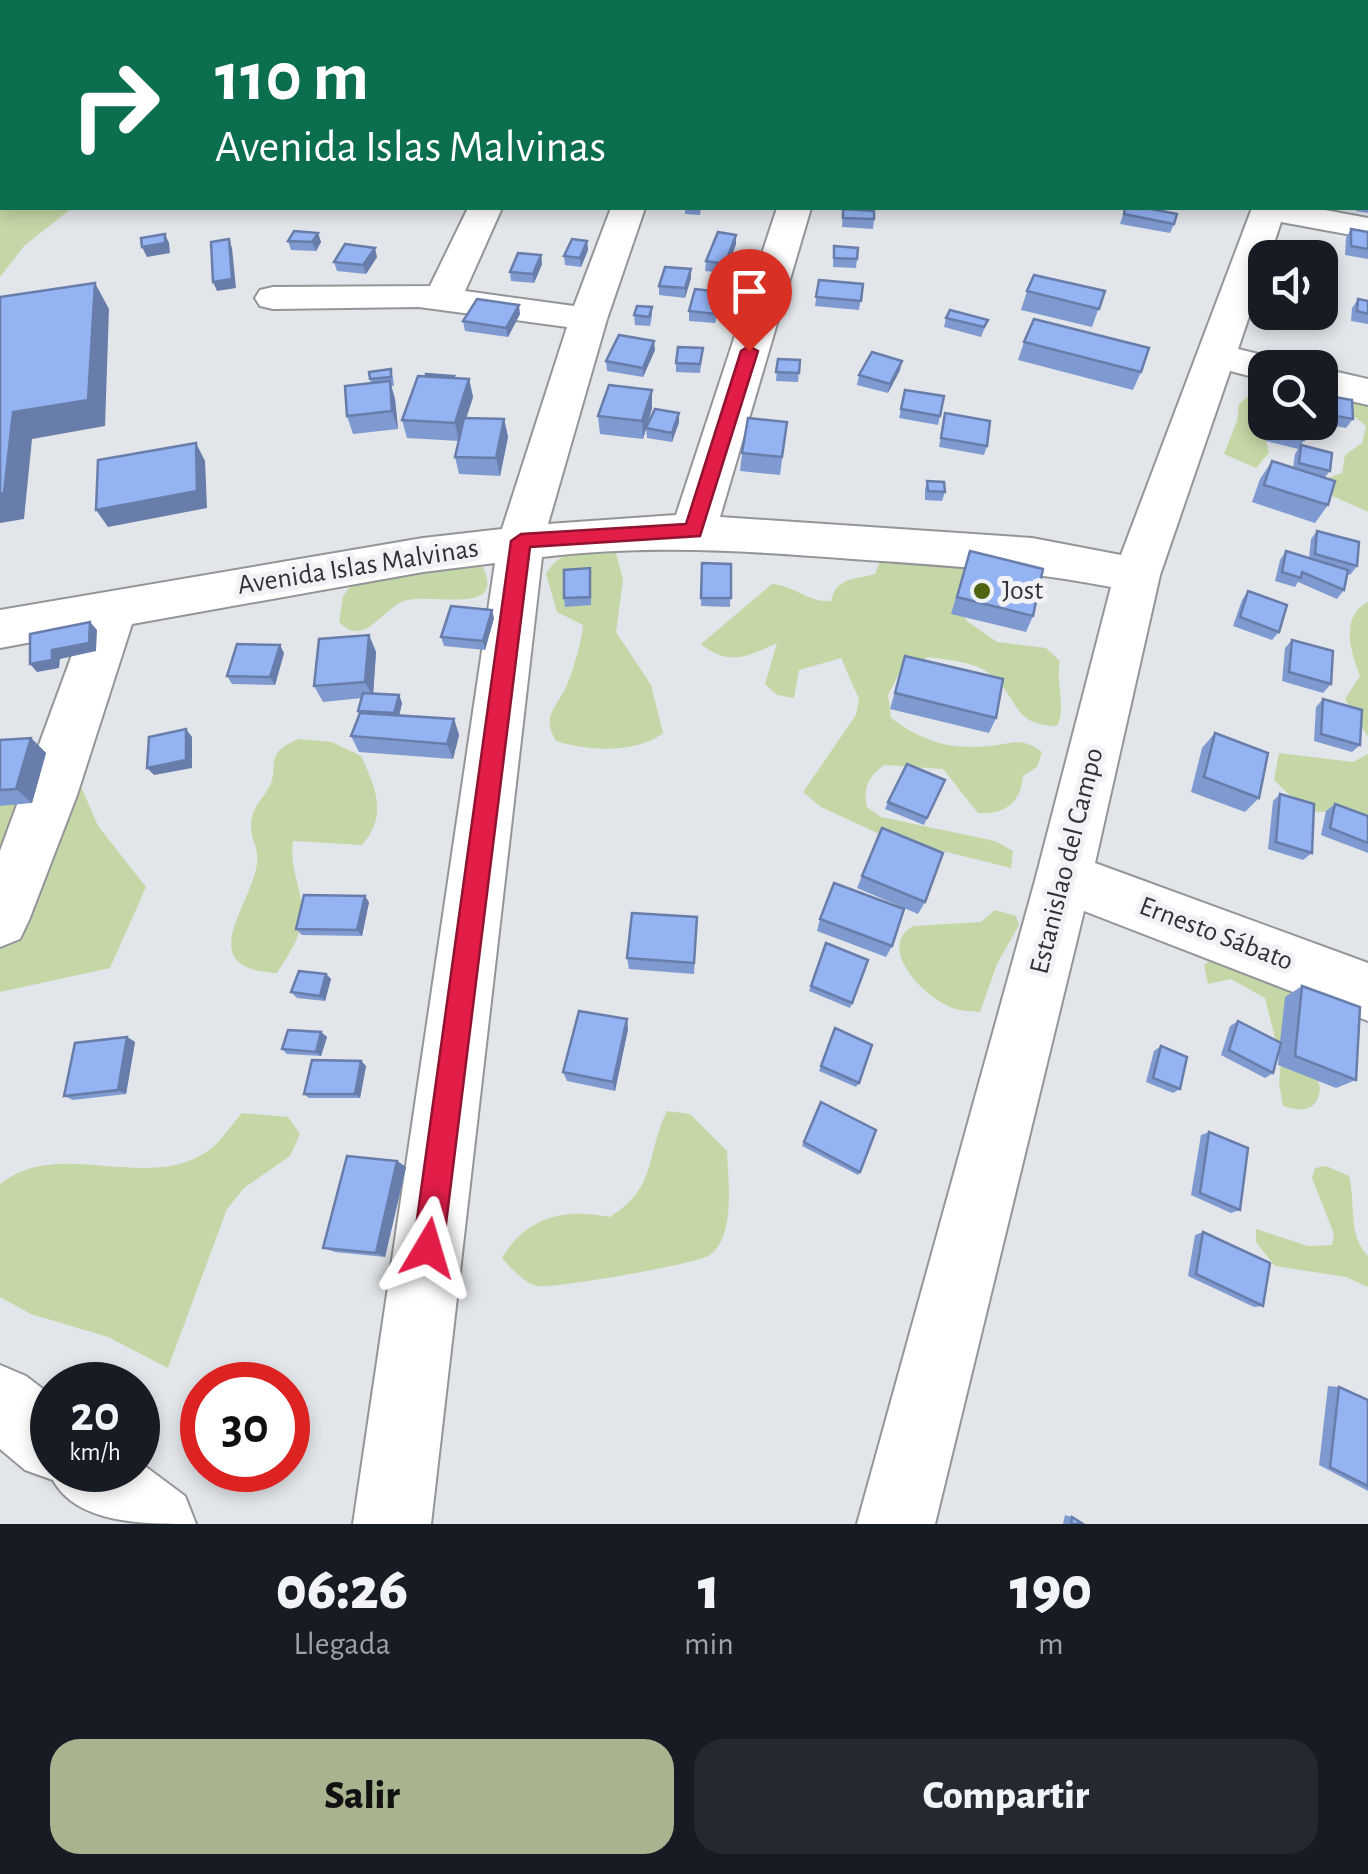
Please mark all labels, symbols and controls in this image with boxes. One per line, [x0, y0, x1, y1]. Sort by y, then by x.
icon: right [50, 40, 180, 170]
text: 110 m [215, 43, 369, 113]
text: Avenida Islas Malvinas [215, 125, 606, 170]
map controls [1248, 240, 1338, 440]
button: sound [1248, 240, 1338, 330]
pin [707, 249, 792, 352]
icon: arrive [722, 264, 777, 319]
button: search [1248, 350, 1338, 440]
street label: Avenida Islas Malvinas [236, 534, 480, 600]
place label: Jost [1002, 577, 1043, 605]
marker: Jost [971, 580, 993, 602]
street label: Estanislao del Campo [1025, 745, 1109, 977]
street label: Ernesto Sábato [1135, 892, 1297, 976]
position arrow [376, 1196, 480, 1300]
speed limit sign: 30 [180, 1362, 310, 1492]
text: 20 [70, 1390, 120, 1440]
text: km/h [69, 1440, 121, 1465]
text: 06:26 [276, 1560, 408, 1620]
text: 1 [698, 1560, 720, 1620]
text: 190 [1010, 1560, 1092, 1620]
text: Llegada [293, 1628, 390, 1660]
text: min [684, 1628, 734, 1660]
text: m [1038, 1628, 1064, 1660]
button: Salir [50, 1739, 674, 1854]
button: Compartir [694, 1739, 1318, 1854]

